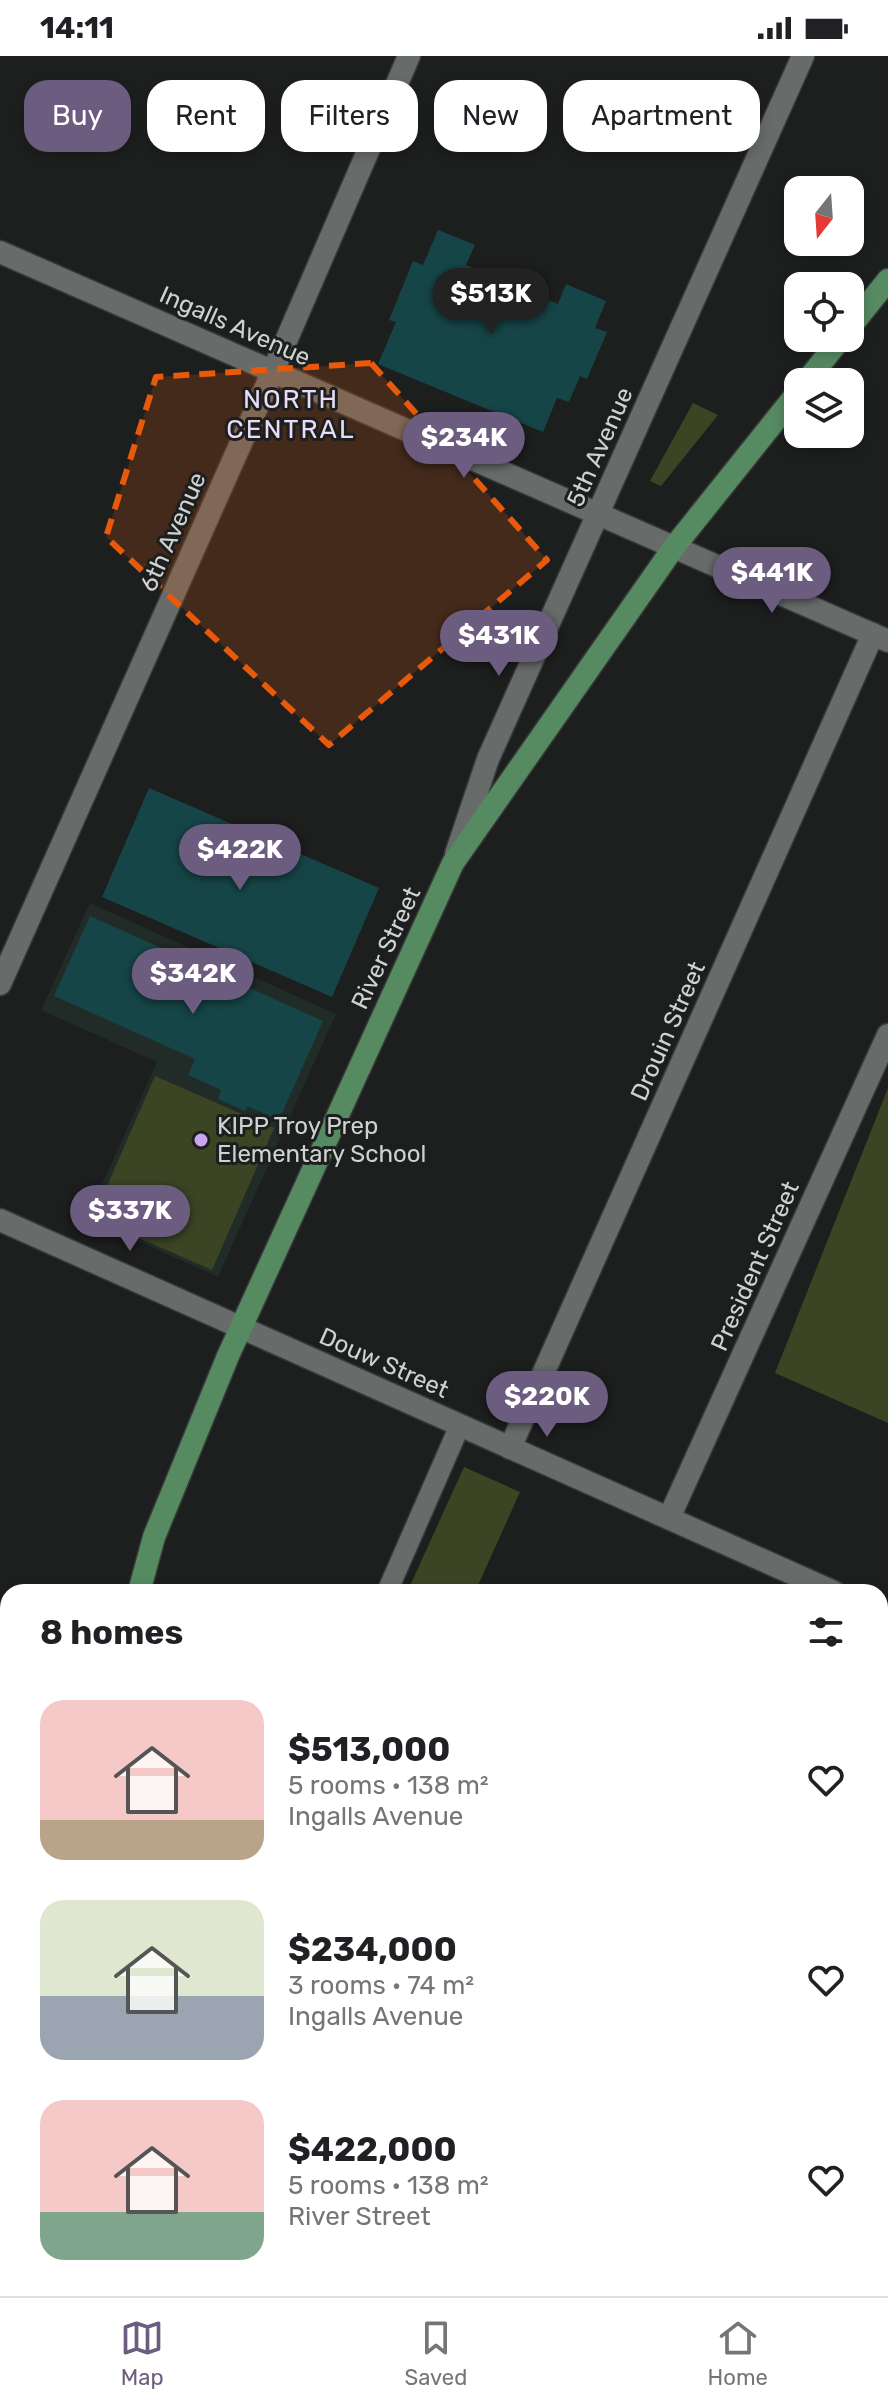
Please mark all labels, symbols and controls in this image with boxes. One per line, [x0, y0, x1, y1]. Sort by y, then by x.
text: 14:11 [40, 10, 114, 46]
chip: Buy [24, 80, 131, 152]
chip: Rent [147, 80, 265, 152]
chip: Filters [281, 80, 418, 152]
chip: New [434, 80, 547, 152]
chip: Apartment [563, 80, 760, 152]
north arrow [784, 176, 864, 256]
map controls [784, 176, 864, 448]
pin: $513K [435, 268, 547, 336]
button: locate [784, 272, 864, 352]
text: $513K [450, 278, 532, 309]
street label: Ingalls Avenue [155, 280, 315, 372]
button: layers [784, 368, 864, 448]
street label: 5th Avenue [561, 383, 639, 511]
district label: NORTH CENTRAL [226, 384, 356, 445]
pin: $234K [408, 412, 520, 480]
text: $234K [421, 422, 507, 453]
street label: 6th Avenue [134, 468, 212, 596]
pin: $441K [716, 547, 828, 615]
text: $441K [731, 557, 813, 588]
pin: $431K [443, 610, 555, 678]
text: $431K [458, 620, 540, 651]
pin: $422K [184, 824, 296, 892]
text: $422K [197, 834, 283, 865]
street label: River Street [345, 882, 427, 1014]
pin: $342K [137, 948, 249, 1016]
street label: Drouin Street [625, 957, 711, 1105]
text: $342K [150, 958, 236, 989]
place label: KIPP Troy Prep Elementary School [217, 1112, 426, 1168]
marker: KIPP Troy Prep Elementary School [192, 1131, 210, 1149]
street label: President Street [705, 1177, 805, 1355]
pin: $337K [74, 1185, 186, 1253]
text: $337K [88, 1195, 172, 1226]
street label: Douw Street [315, 1322, 453, 1404]
pin: $220K [491, 1371, 603, 1439]
text: $220K [504, 1381, 590, 1412]
icon: filters [804, 1610, 848, 1654]
text: 8 homes [40, 1612, 183, 1653]
text: $513,000 [288, 1729, 450, 1770]
icon: home [104, 1732, 200, 1828]
icon: heart [804, 1758, 848, 1802]
text: 5 rooms · 138 m² [288, 1770, 489, 1801]
text: Ingalls Avenue [288, 1801, 463, 1832]
text: $234,000 [288, 1929, 457, 1970]
icon: home [104, 1932, 200, 2028]
icon: heart [804, 1958, 848, 2002]
text: 3 rooms · 74 m² [288, 1970, 474, 2001]
text: Ingalls Avenue [288, 2001, 463, 2032]
text: $422,000 [288, 2129, 457, 2170]
icon: home [104, 2132, 200, 2228]
icon: heart [804, 2158, 848, 2202]
text: 5 rooms · 138 m² [288, 2170, 489, 2201]
text: River Street [288, 2201, 431, 2232]
tab: Map [120, 2316, 164, 2391]
tab: Saved [404, 2316, 467, 2391]
tab: Home [708, 2316, 768, 2391]

